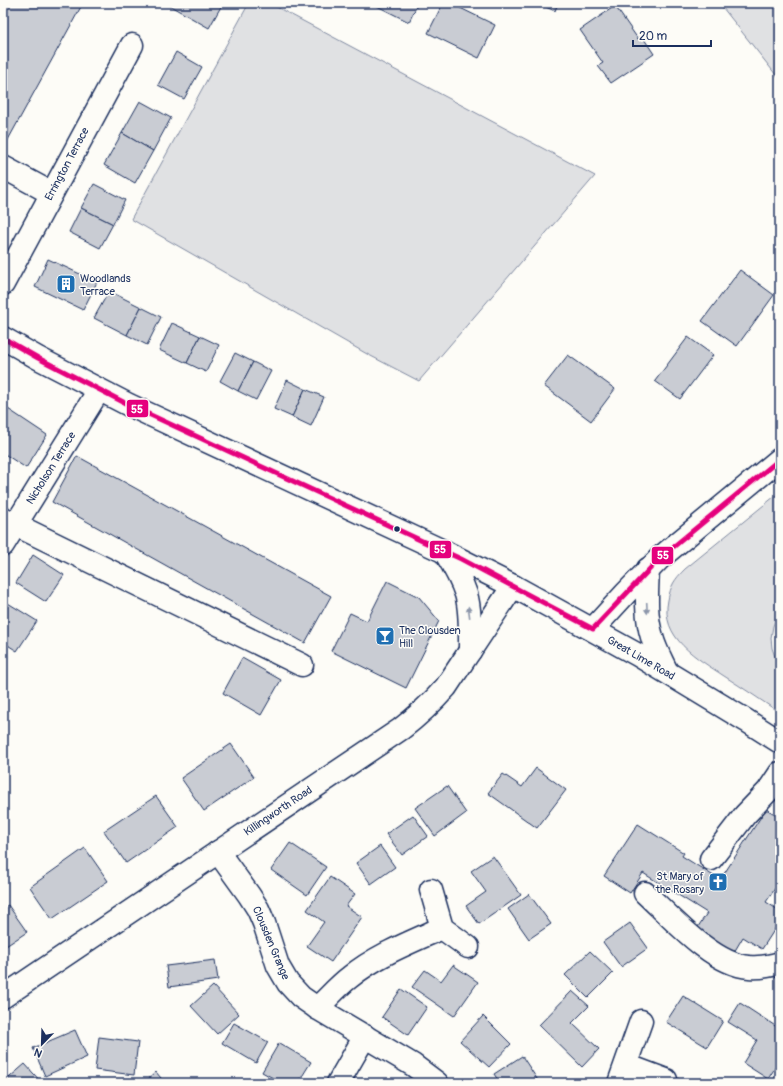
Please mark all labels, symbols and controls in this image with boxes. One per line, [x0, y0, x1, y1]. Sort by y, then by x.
scale bar [633, 22, 711, 48]
text: 20 m [639, 29, 668, 44]
street label: Errington Terrace [42, 125, 92, 203]
place label: Woodlands Terrace [80, 272, 131, 298]
building icon: Woodlands Terrace [55, 273, 77, 295]
line badge: 55 [126, 399, 149, 418]
text: 55 [131, 403, 143, 416]
street label: Nicholson Terrace [24, 429, 79, 507]
unlabelled marker [392, 524, 402, 534]
line badge: 55 [429, 540, 452, 559]
text: 55 [434, 543, 446, 556]
line badge: 55 [651, 546, 674, 565]
text: 55 [657, 549, 669, 562]
one-way arrow [644, 602, 651, 614]
one-way arrow [466, 606, 472, 618]
place label: The Clousden Hill [399, 624, 461, 650]
bar icon: The Clousden Hill [374, 625, 396, 647]
street label: Great Lime Road [605, 633, 677, 683]
street label: Killingworth Road [241, 783, 315, 839]
place label: St Mary of the Rosary [655, 870, 705, 896]
church icon: St Mary of the Rosary [707, 871, 729, 893]
street label: Clousden Grange [250, 904, 292, 982]
north arrow [22, 1024, 62, 1064]
text: N [32, 1045, 44, 1060]

